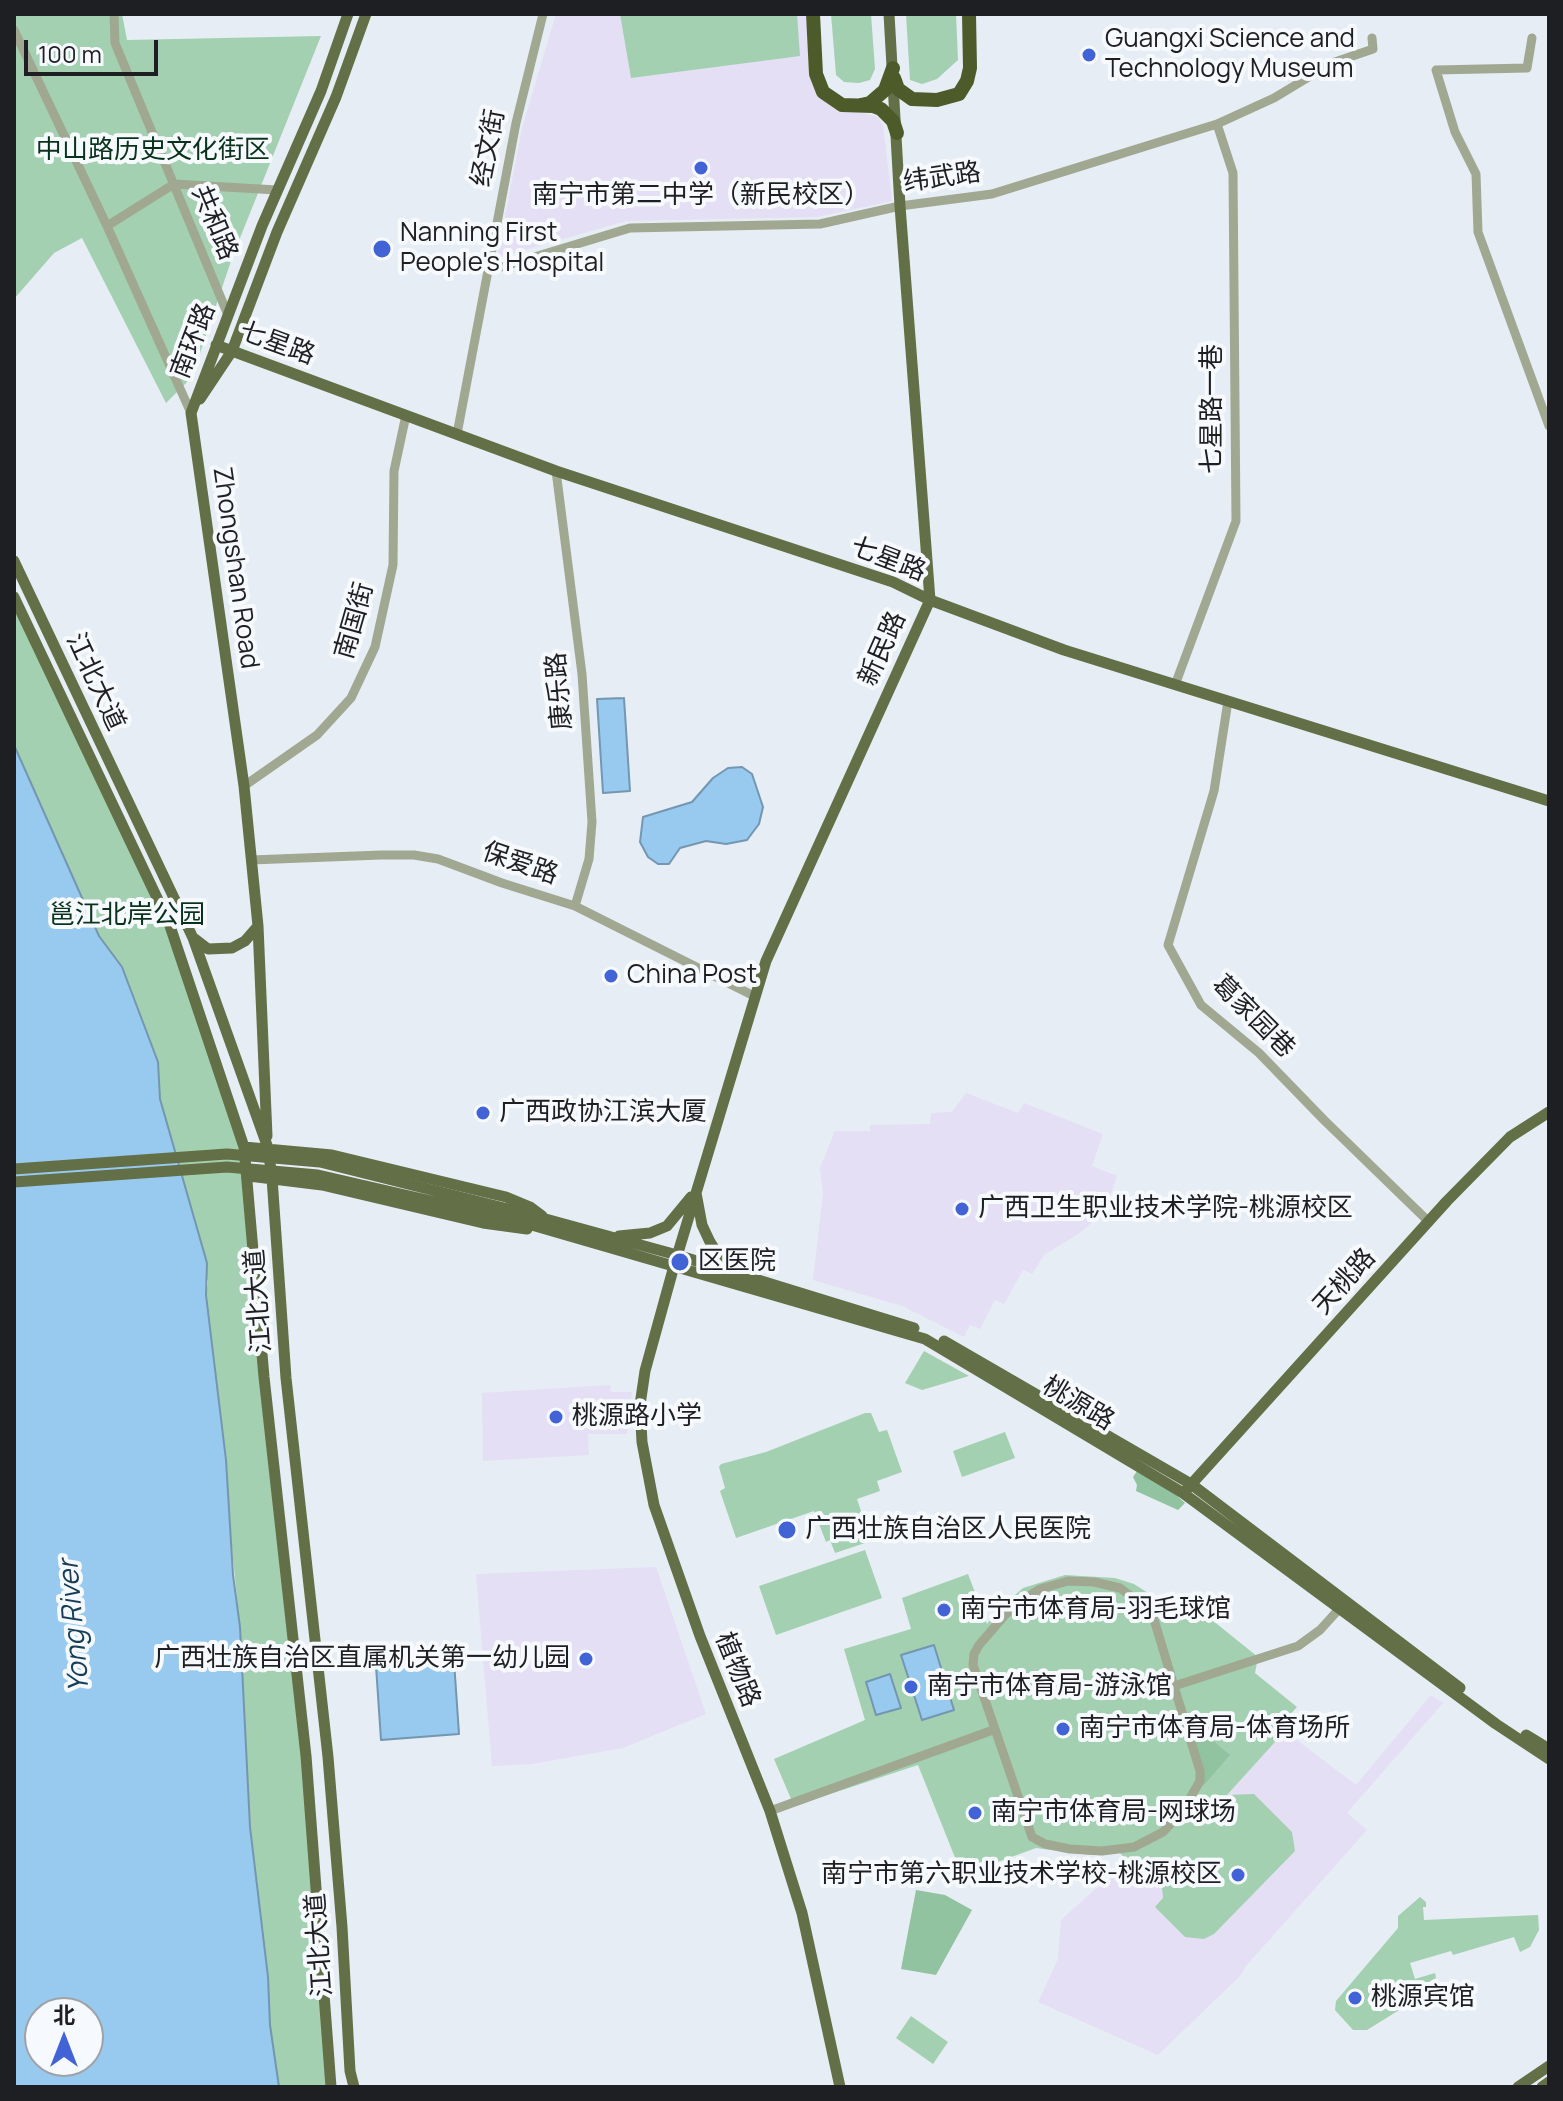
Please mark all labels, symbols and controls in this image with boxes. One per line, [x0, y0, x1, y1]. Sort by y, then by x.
scale bar [28, 24, 162, 74]
place label: Guangxi Science and Technology Museum [1105, 24, 1355, 86]
text: 100 m [38, 37, 102, 70]
marker: Guangxi Science and Technology Museum [1080, 46, 1098, 64]
street label: 经文街 [466, 107, 512, 189]
park label: 中山路历史文化街区 [36, 135, 270, 167]
street label: 纬武路 [901, 157, 983, 199]
marker: 南宁市第二中学（新民校区） [692, 159, 710, 177]
place label: 南宁市第二中学（新民校区） [532, 180, 870, 212]
street label: 共和路 [184, 181, 244, 265]
place label: Nanning First People's Hospital [400, 218, 604, 280]
marker: Nanning First People's Hospital [371, 238, 393, 260]
street label: 南环路 [165, 299, 223, 383]
street label: 七星路 [235, 316, 319, 372]
street label: 七星路一巷 [1197, 344, 1229, 474]
street label: Zhongshan Road [205, 465, 265, 671]
street label: 七星路 [846, 531, 930, 589]
street label: 南国街 [329, 579, 381, 663]
street label: 新民路 [853, 607, 913, 691]
street label: 江北大道 [59, 628, 131, 736]
street label: 康乐路 [541, 651, 579, 731]
street label: 保爱路 [478, 837, 562, 891]
park label: 邕江北岸公园 [49, 900, 205, 932]
place label: China Post [627, 960, 757, 992]
marker: China Post [602, 967, 620, 985]
street label: 葛家园巷 [1205, 969, 1301, 1065]
place label: 广西政协江滨大厦 [499, 1097, 707, 1129]
marker: 广西政协江滨大厦 [474, 1104, 492, 1122]
place label: 广西卫生职业技术学院-桃源校区 [978, 1193, 1353, 1225]
marker: 广西卫生职业技术学院-桃源校区 [953, 1200, 971, 1218]
street label: 天桃路 [1307, 1243, 1383, 1321]
place label: 区医院 [698, 1246, 776, 1278]
street label: 江北大道 [240, 1248, 278, 1354]
marker: 区医院 [669, 1251, 691, 1273]
street label: 桃源路 [1037, 1371, 1119, 1437]
place label: 桃源路小学 [572, 1401, 702, 1433]
marker: 桃源路小学 [547, 1408, 565, 1426]
place label: 广西壮族自治区人民医院 [805, 1514, 1091, 1546]
marker: 广西壮族自治区人民医院 [776, 1519, 798, 1541]
water label: Yong River [52, 1558, 98, 1694]
place label: 南宁市体育局-羽毛球馆 [960, 1594, 1231, 1626]
marker: 南宁市体育局-羽毛球馆 [935, 1601, 953, 1619]
street label: 植物路 [708, 1628, 766, 1712]
place label: 广西壮族自治区直属机关第一幼儿园 [154, 1643, 570, 1675]
marker: 广西壮族自治区直属机关第一幼儿园 [577, 1650, 595, 1668]
place label: 南宁市体育局-游泳馆 [927, 1671, 1172, 1703]
marker: 南宁市体育局-游泳馆 [902, 1678, 920, 1696]
place label: 南宁市体育局-体育场所 [1079, 1713, 1350, 1745]
marker: 南宁市体育局-体育场所 [1054, 1720, 1072, 1738]
place label: 南宁市体育局-网球场 [991, 1797, 1236, 1829]
marker: 南宁市体育局-网球场 [966, 1804, 984, 1822]
place label: 南宁市第六职业技术学校-桃源校区 [821, 1859, 1222, 1891]
marker: 南宁市第六职业技术学校-桃源校区 [1229, 1866, 1247, 1884]
street label: 江北大道 [301, 1892, 339, 1998]
place label: 桃源宾馆 [1371, 1982, 1475, 2014]
marker: 桃源宾馆 [1346, 1989, 1364, 2007]
north arrow [24, 1997, 104, 2077]
text: 北 [53, 2000, 75, 2030]

